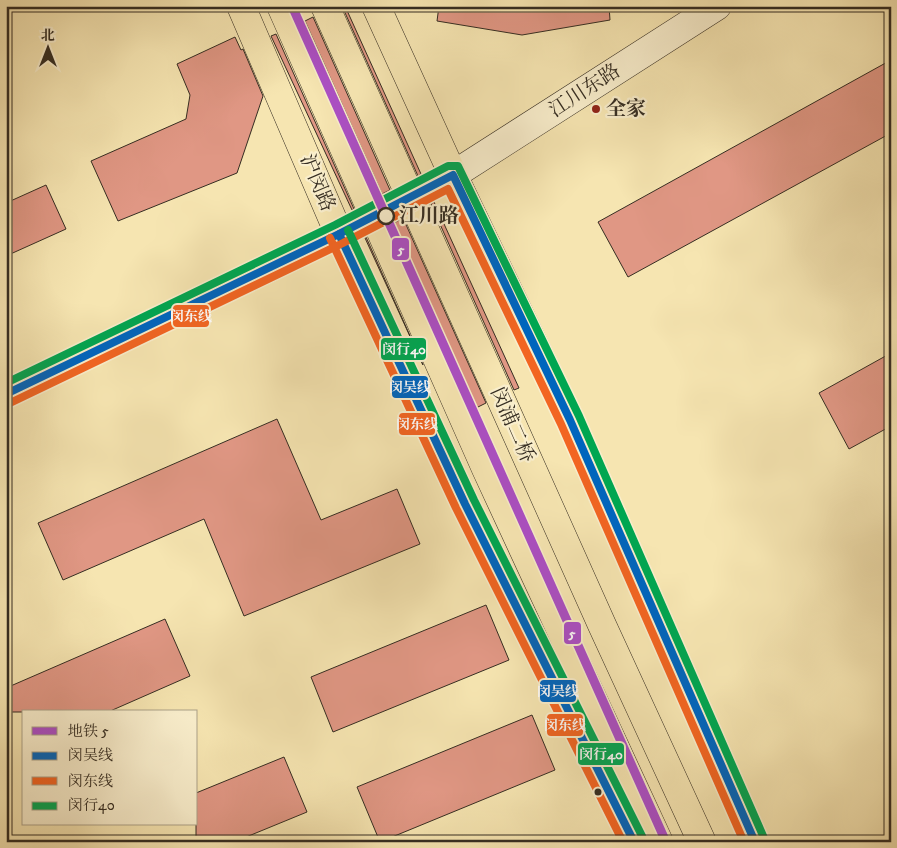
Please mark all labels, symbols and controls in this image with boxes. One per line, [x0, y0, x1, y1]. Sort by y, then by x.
north arrow [22, 22, 72, 72]
text: 北 [41, 27, 55, 45]
street label: 江川东路 [545, 59, 625, 123]
place label: 全家 [606, 97, 646, 122]
marker: 全家 [590, 103, 602, 115]
street label: 沪闵路 [294, 151, 340, 215]
place label: 江川路 [399, 204, 459, 229]
marker: 江川路 [377, 207, 395, 225]
line badge: 5 [391, 237, 410, 261]
text: 5 [397, 241, 405, 259]
line badge: 闵东线 [172, 304, 210, 328]
text: 闵东线 [170, 308, 212, 326]
line badge: 闵行40 [380, 337, 427, 361]
text: 闵行40 [382, 341, 426, 359]
line badge: 闵吴线 [391, 375, 429, 399]
text: 闵吴线 [389, 379, 431, 397]
street label: 闵浦二桥 [484, 383, 540, 467]
line badge: 闵东线 [398, 412, 436, 436]
text: 闵东线 [396, 416, 438, 434]
line badge: 5 [563, 621, 582, 645]
text: 5 [568, 625, 576, 643]
line badge: 闵吴线 [539, 679, 577, 703]
text: 闵吴线 [537, 683, 579, 701]
legend [22, 710, 198, 826]
line badge: 闵东线 [546, 713, 584, 737]
text: 闵东线 [544, 717, 586, 735]
text: 地铁 5 [68, 722, 109, 741]
line badge: 闵行40 [577, 742, 625, 766]
text: 闵吴线 [68, 746, 113, 765]
text: 闵行40 [579, 746, 623, 764]
text: 闵东线 [68, 772, 113, 791]
unlabelled marker [593, 787, 603, 797]
text: 闵行40 [68, 796, 115, 815]

